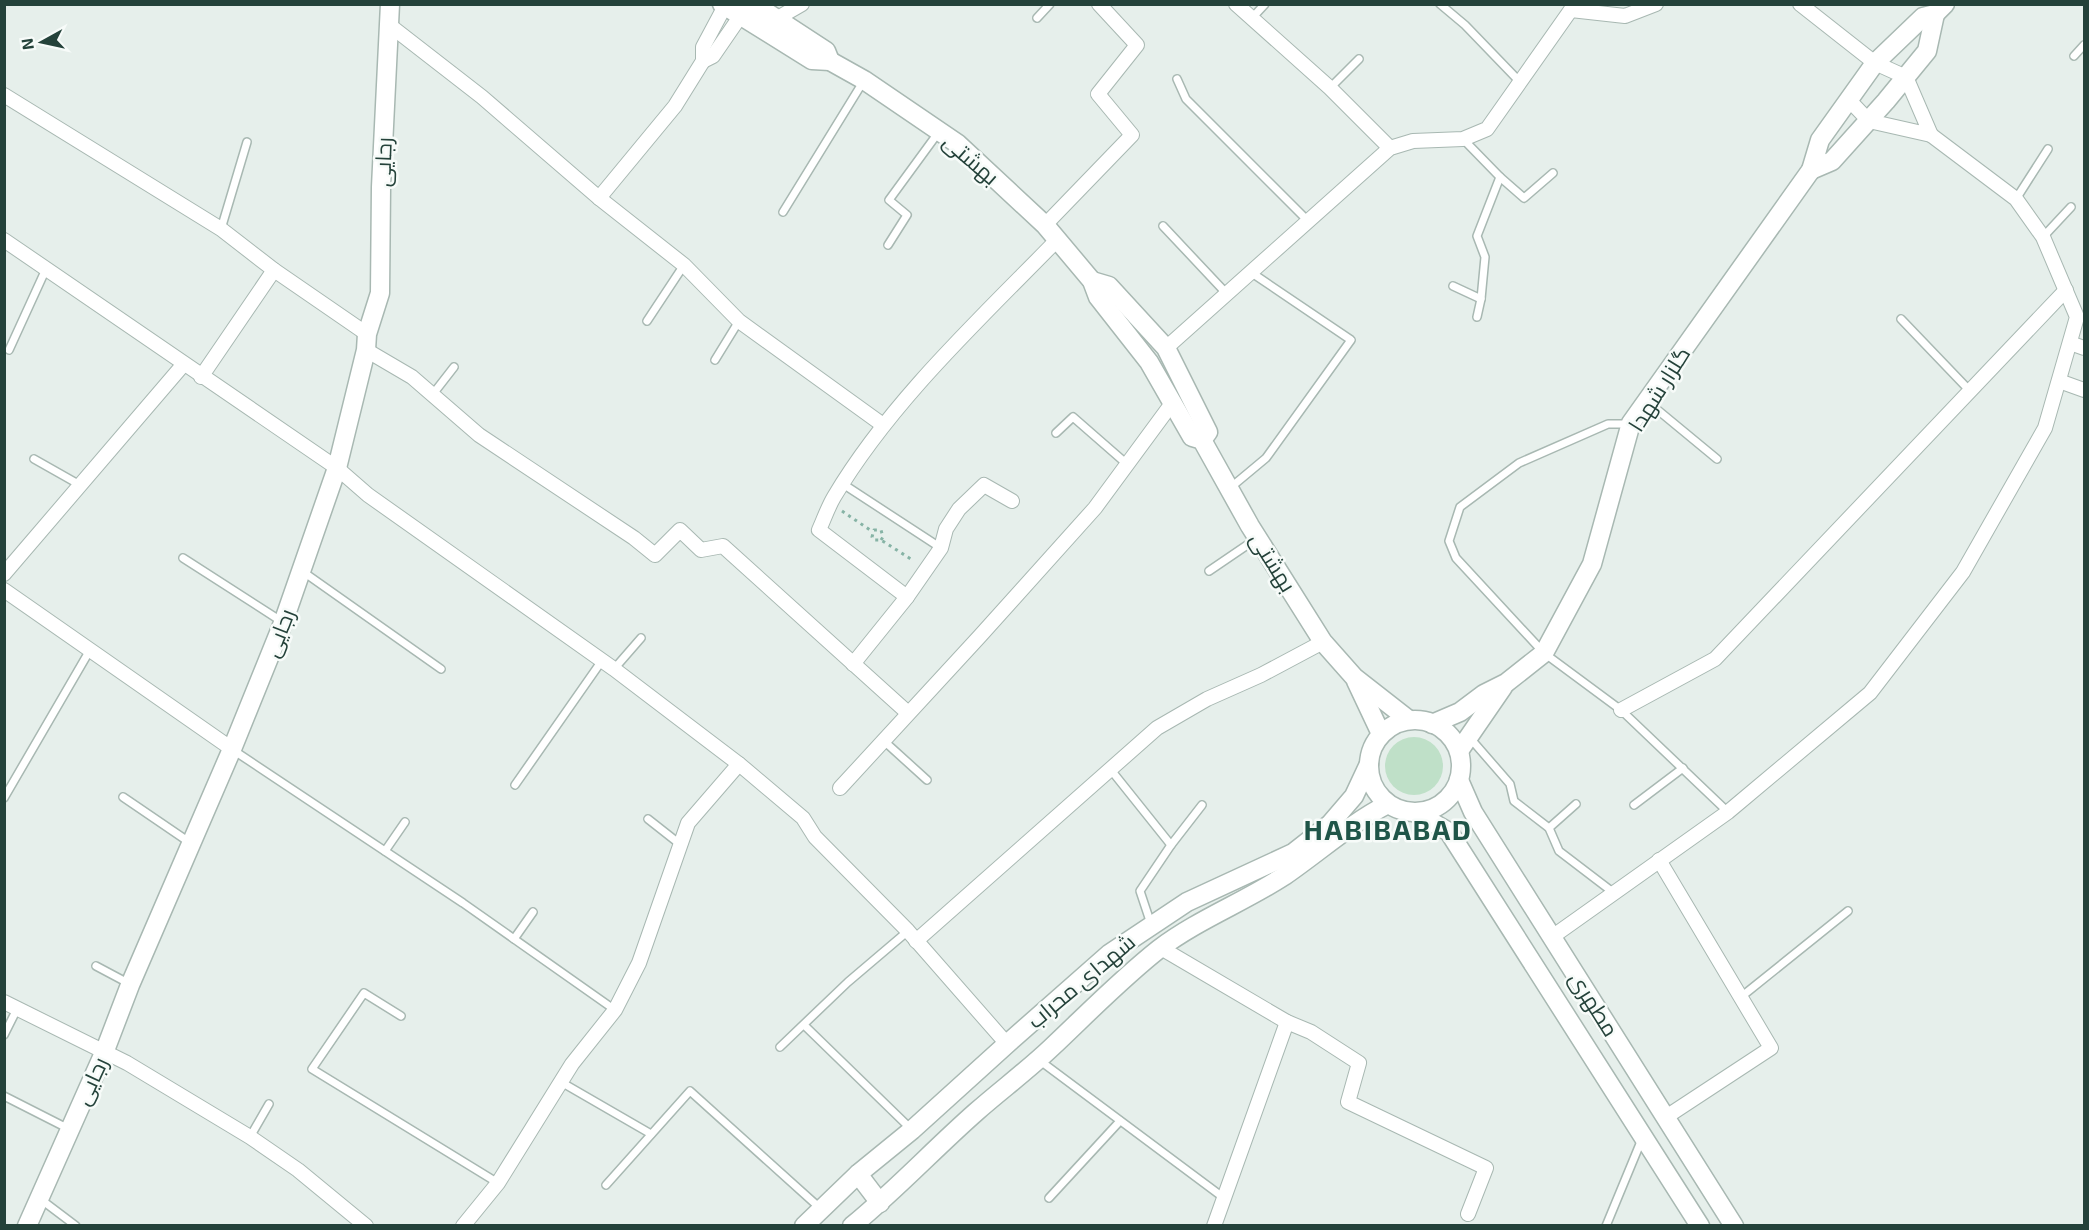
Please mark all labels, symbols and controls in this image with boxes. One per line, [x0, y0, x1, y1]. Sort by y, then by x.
north arrow [12, 12, 72, 72]
text: N [16, 37, 37, 51]
street label: بهشتی [937, 127, 1005, 191]
street label: رجایی [368, 137, 398, 187]
street label: گلزار شهدا [1622, 341, 1696, 437]
street label: بهشتی [1244, 527, 1302, 597]
street label: رجایی [257, 605, 301, 661]
district label: HABIBABAD [1304, 812, 1472, 846]
street label: شهدای محراب [1021, 928, 1141, 1034]
street label: مطهری [1563, 966, 1625, 1042]
street label: رجایی [68, 1053, 114, 1109]

